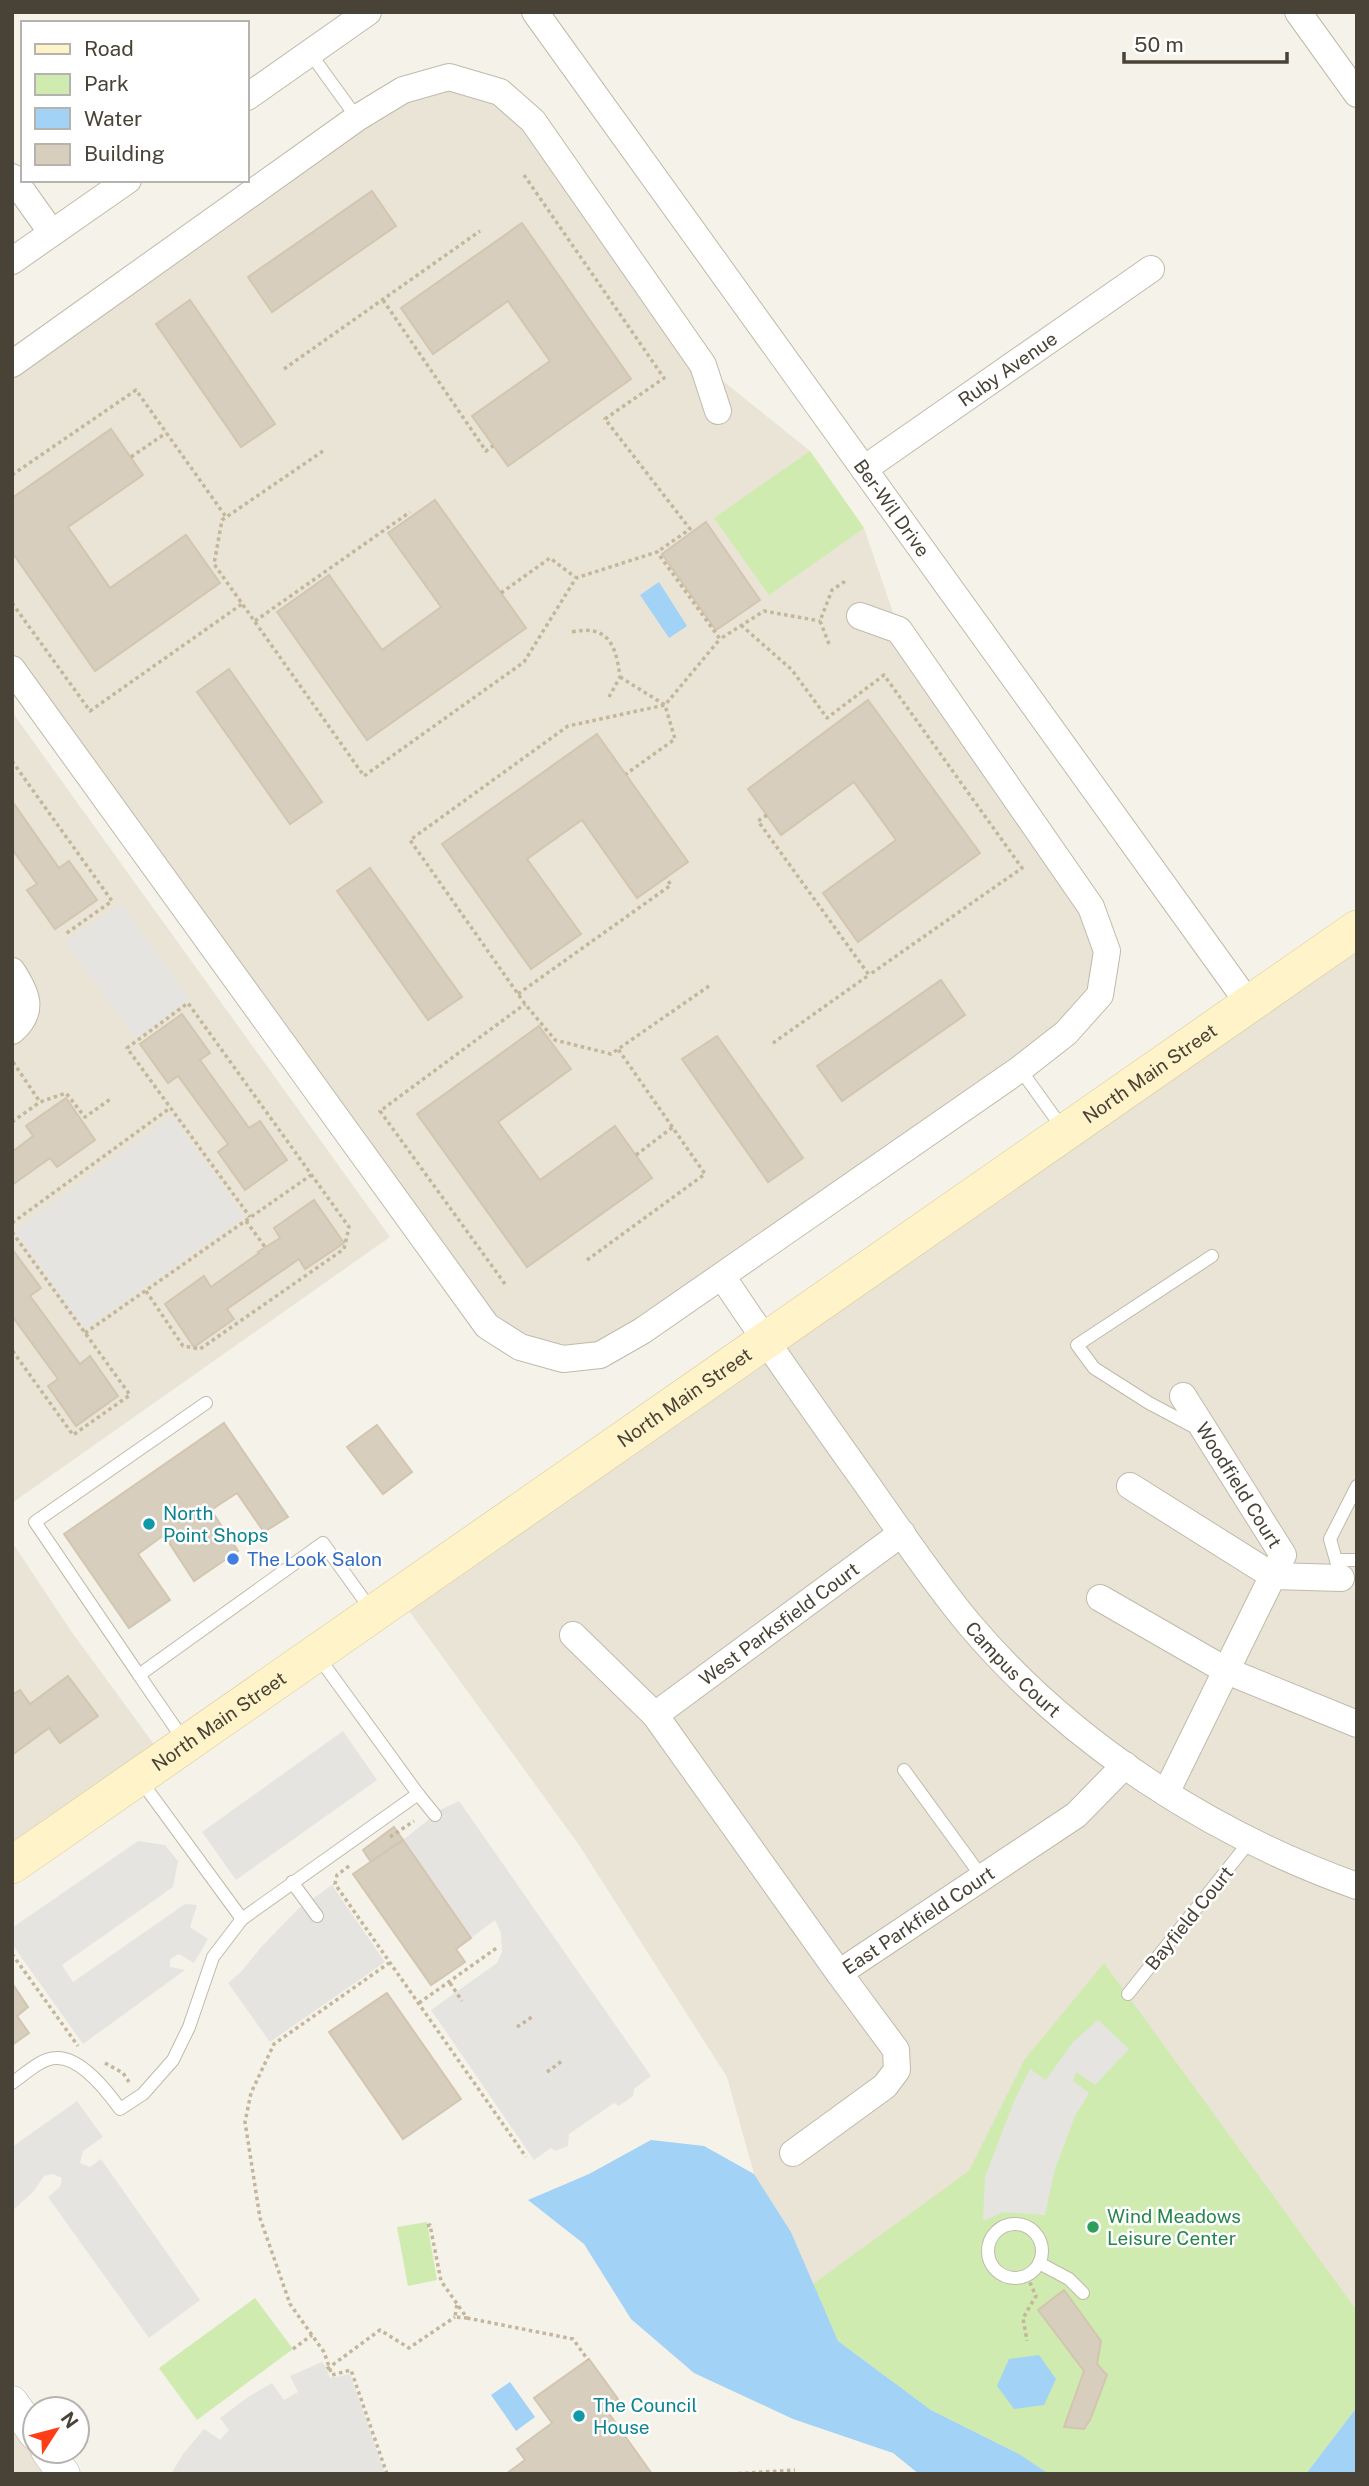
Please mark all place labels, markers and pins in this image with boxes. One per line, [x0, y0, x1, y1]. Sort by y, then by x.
place label: North Point Shops [163, 1502, 268, 1546]
marker: North Point Shops [141, 1516, 157, 1532]
place label: The Look Salon [247, 1548, 382, 1570]
marker: The Look Salon [225, 1551, 241, 1567]
place label: Wind Meadows Leisure Center [1107, 2205, 1241, 2249]
marker: Wind Meadows Leisure Center [1085, 2219, 1101, 2235]
place label: The Council House [593, 2394, 697, 2438]
marker: The Council House [571, 2408, 587, 2424]

